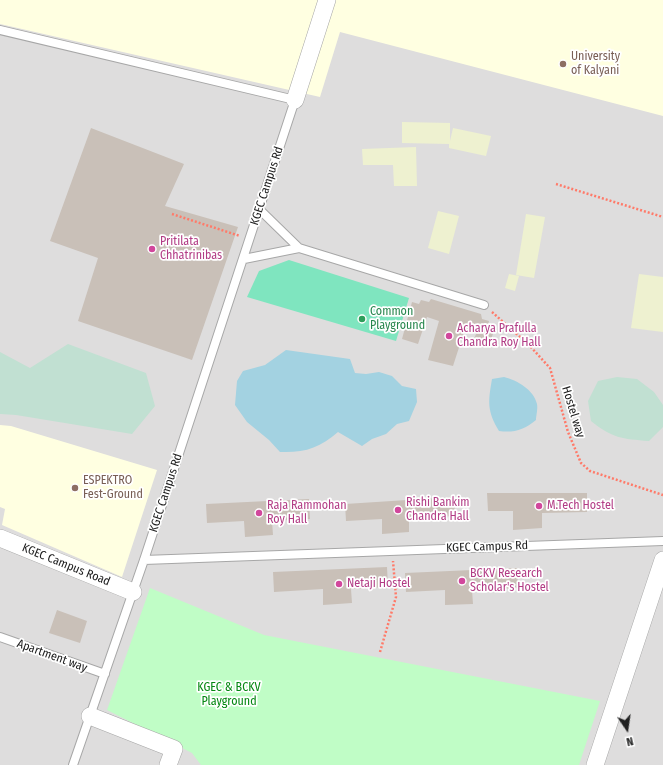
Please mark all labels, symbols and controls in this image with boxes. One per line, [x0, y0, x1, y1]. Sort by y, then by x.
place label: University of Kalyani [571, 50, 620, 78]
marker: University of Kalyani [558, 59, 568, 69]
street label: KGEC Campus Rd [247, 145, 287, 227]
place label: Pritilata Chhatrinibas [160, 235, 222, 263]
marker: Pritilata Chhatrinibas [147, 244, 157, 254]
place label: Common Playground [370, 305, 425, 333]
marker: Common Playground [357, 314, 367, 324]
place label: Acharya Prafulla Chandra Roy Hall [457, 322, 541, 350]
marker: Acharya Prafulla Chandra Roy Hall [444, 331, 454, 341]
street label: Hostel way [558, 384, 588, 440]
street label: KGEC Campus Rd [146, 452, 186, 534]
place label: ESPEKTRO Fest-Ground [83, 474, 143, 502]
marker: ESPEKTRO Fest-Ground [70, 483, 80, 493]
place label: Rishi Bankim Chandra Hall [406, 496, 469, 524]
place label: Raja Rammohan Roy Hall [267, 499, 346, 527]
place label: M.Tech Hostel [547, 499, 614, 513]
marker: M.Tech Hostel [534, 501, 544, 511]
marker: Rishi Bankim Chandra Hall [393, 505, 403, 515]
marker: Raja Rammohan Roy Hall [254, 508, 264, 518]
street label: KGEC Campus Rd [446, 538, 528, 556]
street label: KGEC Campus Road [20, 541, 112, 589]
place label: BCKV Research Scholar's Hostel [470, 567, 549, 595]
marker: BCKV Research Scholar's Hostel [457, 576, 467, 586]
place label: Netaji Hostel [347, 577, 410, 591]
marker: Netaji Hostel [334, 579, 344, 589]
street label: Apartment way [15, 637, 89, 675]
park label: KGEC & BCKV Playground [197, 681, 261, 709]
north arrow [607, 709, 647, 749]
text: N [625, 734, 634, 748]

